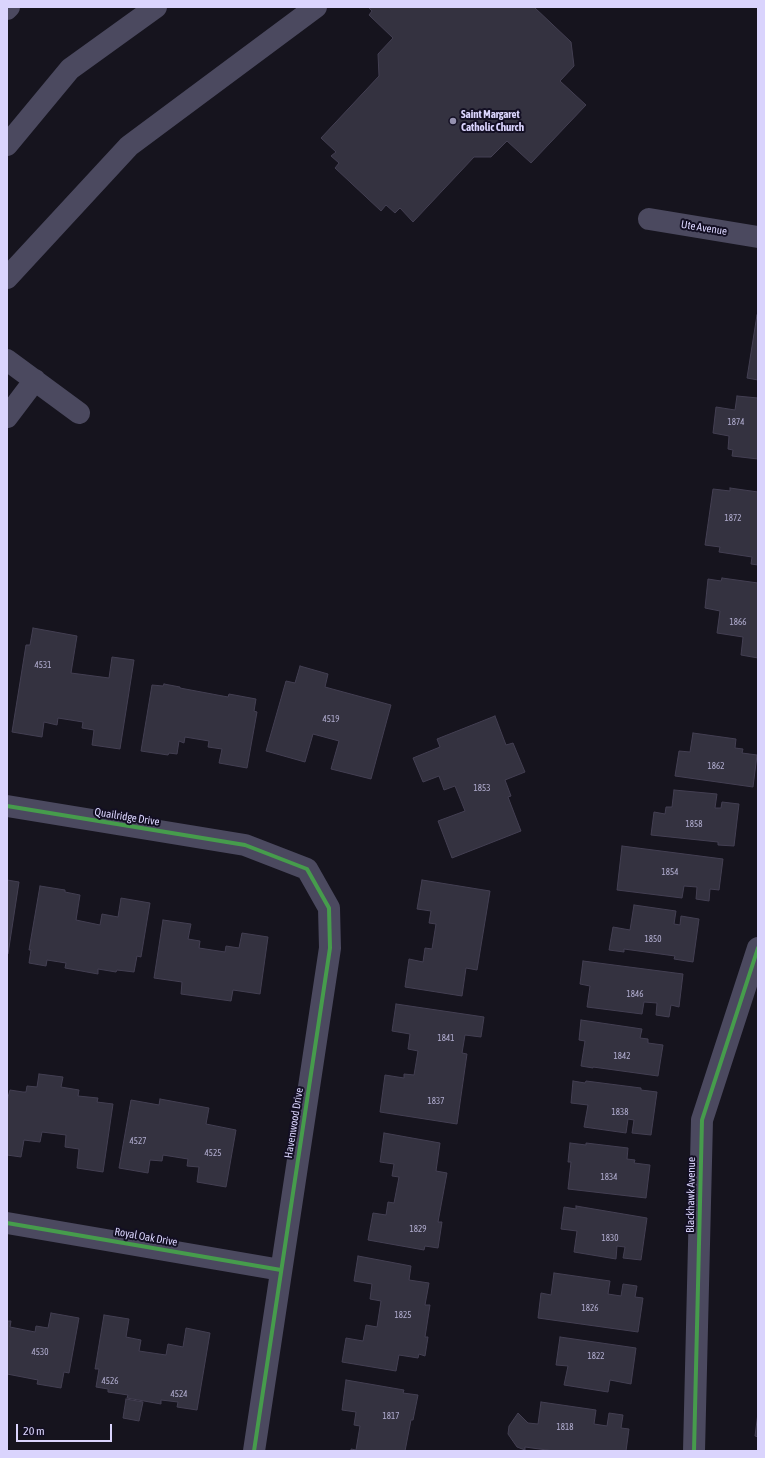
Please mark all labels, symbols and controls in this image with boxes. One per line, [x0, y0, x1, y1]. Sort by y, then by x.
place label: Saint Margaret Catholic Church [461, 108, 524, 134]
marker: Saint Margaret Catholic Church [448, 116, 458, 126]
street label: Ute Avenue [680, 218, 728, 238]
house number: 1874 [728, 417, 744, 427]
house number: 1872 [725, 513, 741, 523]
house number: 1866 [730, 617, 746, 627]
house number: 4531 [35, 660, 51, 670]
house number: 4519 [323, 714, 339, 724]
house number: 1862 [708, 761, 724, 771]
house number: 1853 [474, 783, 490, 793]
street label: Quailridge Drive [94, 805, 160, 829]
house number: 1858 [686, 819, 702, 829]
house number: 1854 [662, 867, 678, 877]
house number: 1850 [645, 934, 661, 944]
house number: 1846 [627, 989, 643, 999]
house number: 1841 [438, 1033, 454, 1043]
house number: 1842 [614, 1051, 630, 1061]
street label: Havenwood Drive [282, 1087, 306, 1159]
house number: 1837 [428, 1096, 444, 1106]
house number: 1838 [612, 1107, 628, 1117]
house number: 4527 [130, 1136, 146, 1146]
house number: 4525 [205, 1148, 221, 1158]
street label: Blackhawk Avenue [684, 1157, 698, 1233]
house number: 1834 [601, 1172, 617, 1182]
house number: 1829 [410, 1224, 426, 1234]
street label: Royal Oak Drive [113, 1225, 179, 1249]
house number: 1830 [602, 1233, 618, 1243]
house number: 1826 [582, 1303, 598, 1313]
house number: 1825 [395, 1310, 411, 1320]
house number: 4530 [32, 1347, 48, 1357]
house number: 1822 [588, 1351, 604, 1361]
house number: 4526 [102, 1376, 118, 1386]
house number: 4524 [171, 1389, 187, 1399]
house number: 1817 [383, 1411, 399, 1421]
scale bar [18, 1416, 114, 1442]
house number: 1818 [557, 1422, 573, 1432]
text: 20 m [23, 1424, 45, 1438]

